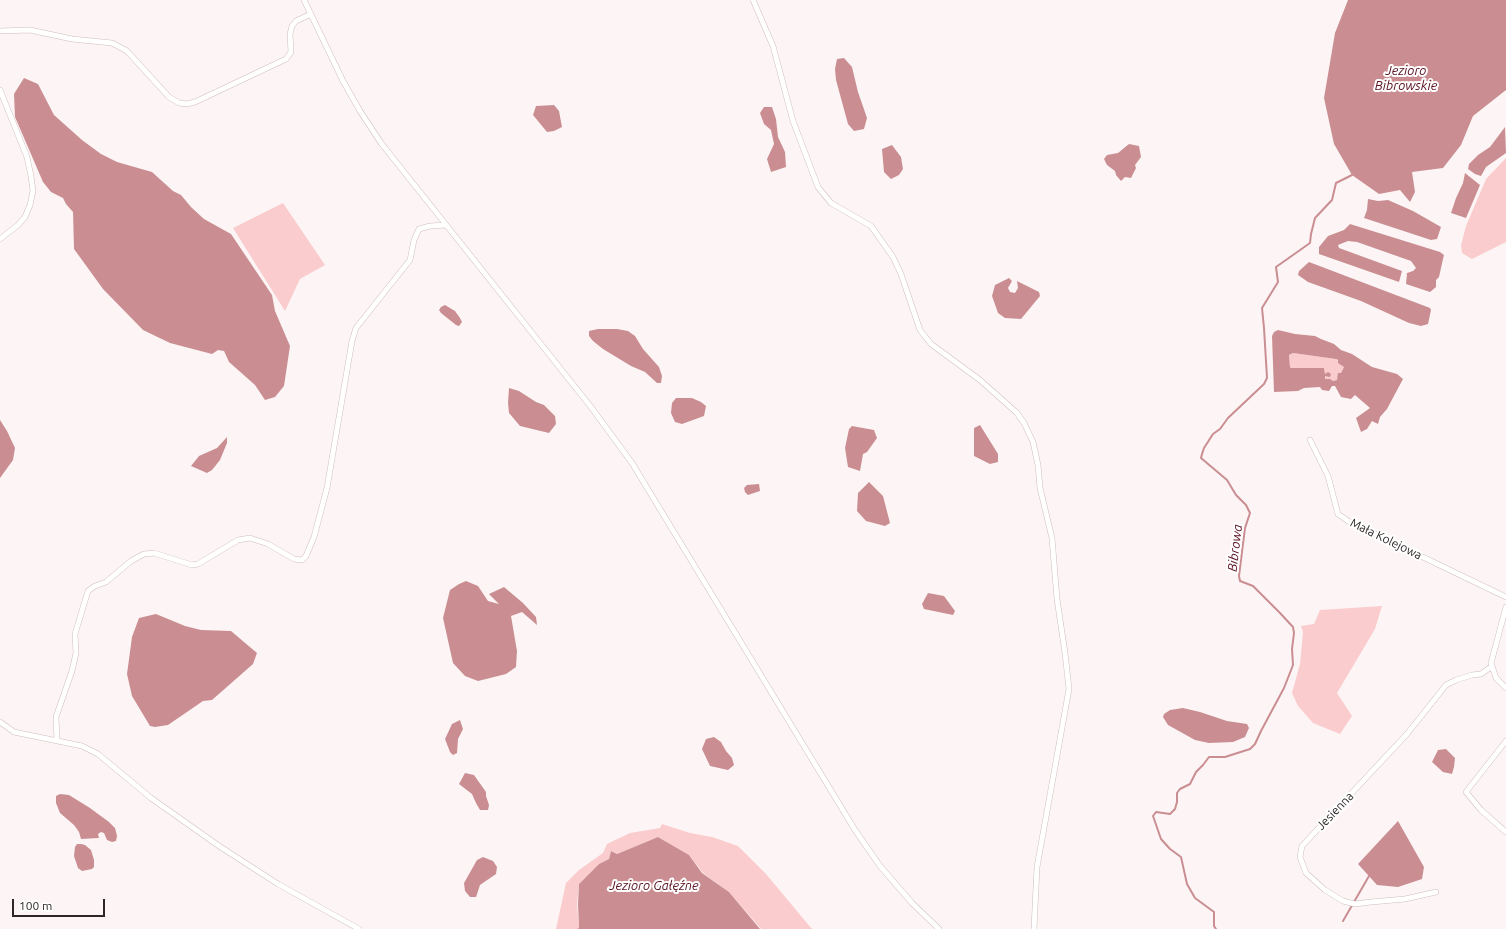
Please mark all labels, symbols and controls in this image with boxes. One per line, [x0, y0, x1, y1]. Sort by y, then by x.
water label: Jezioro Bibrowskie [1375, 63, 1437, 94]
street label: Mała Kolejowa [1348, 515, 1424, 563]
water label: Bibrowa [1224, 523, 1246, 573]
street label: Jesienna [1313, 789, 1357, 833]
water label: Jezioro Gałęźne [609, 878, 699, 894]
scale bar [14, 891, 107, 917]
text: 100 m [19, 899, 52, 912]

